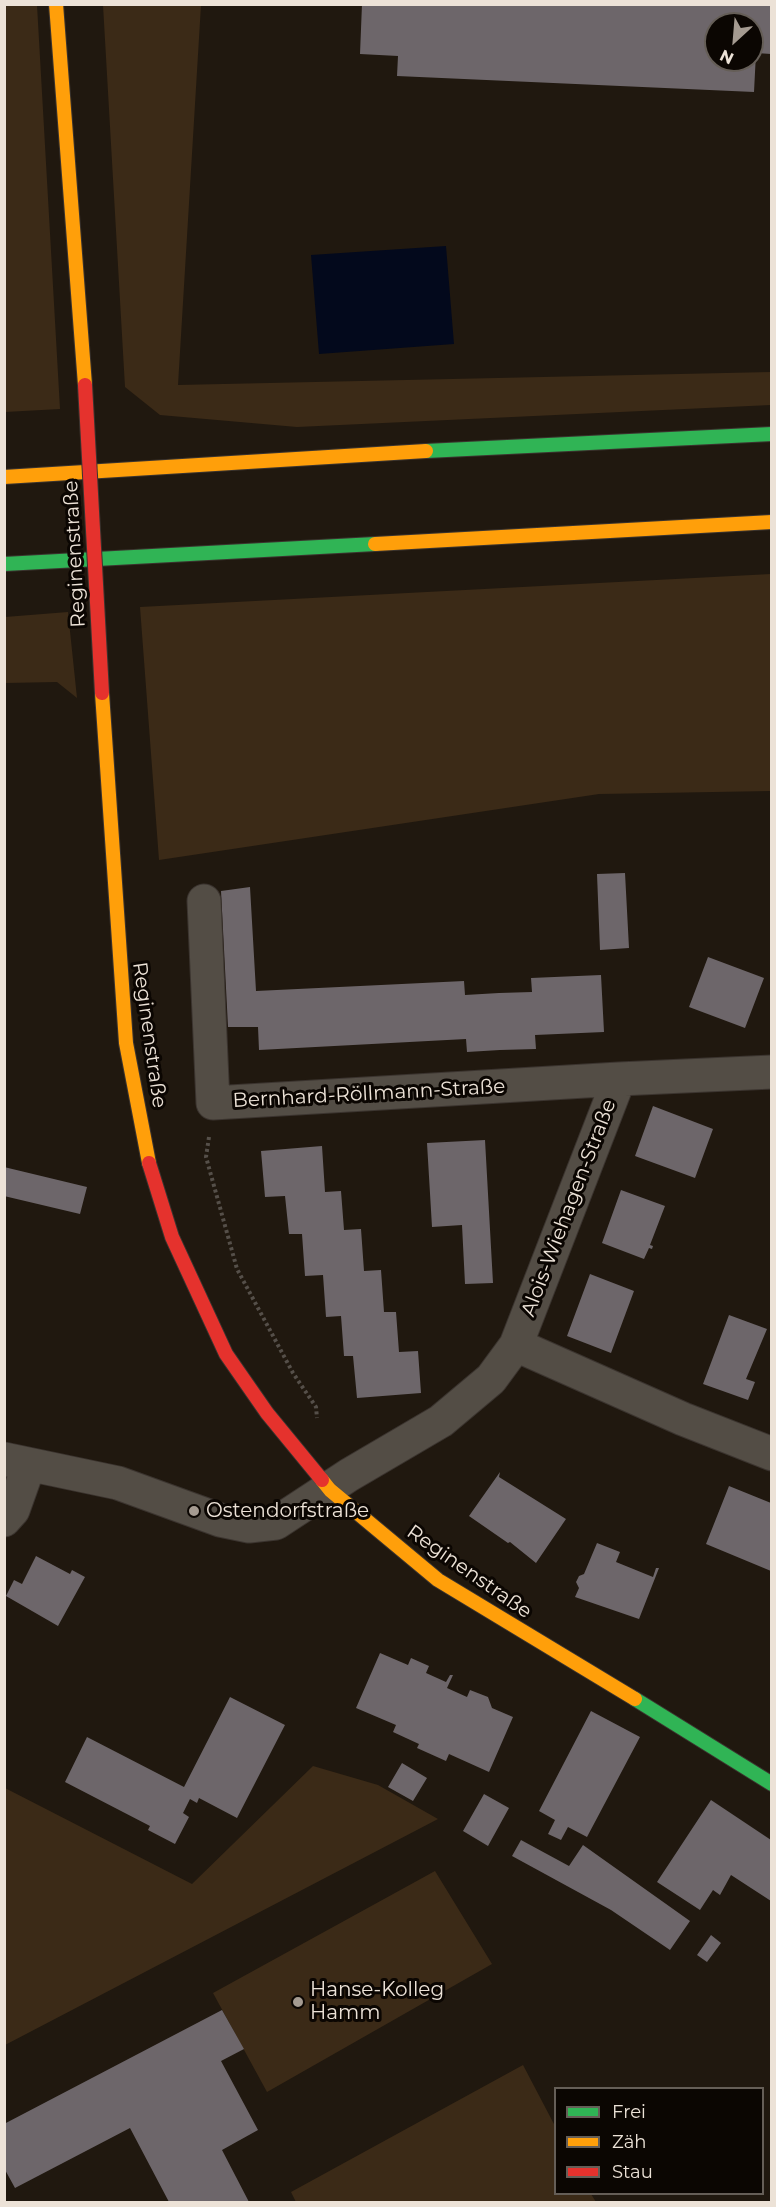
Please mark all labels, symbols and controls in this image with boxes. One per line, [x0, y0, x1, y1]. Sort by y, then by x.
north arrow [704, 12, 764, 72]
text: N [717, 45, 737, 68]
street label: Reginenstraße [59, 480, 91, 628]
street label: Reginenstraße [127, 961, 171, 1109]
street label: Bernhard-Röllmann-Straße [232, 1075, 506, 1113]
street label: Alois-Wiehagen-Straße [516, 1096, 622, 1320]
place label: Ostendorfstraße [206, 1499, 369, 1523]
marker: Ostendorfstraße [187, 1504, 201, 1518]
street label: Reginenstraße [402, 1520, 536, 1624]
place label: Hanse-Kolleg Hamm [310, 1978, 444, 2025]
marker: Hanse-Kolleg Hamm [291, 1995, 305, 2009]
legend [554, 2087, 764, 2195]
text: Frei [612, 2101, 646, 2123]
text: Zäh [612, 2131, 647, 2153]
text: Stau [612, 2161, 653, 2183]

